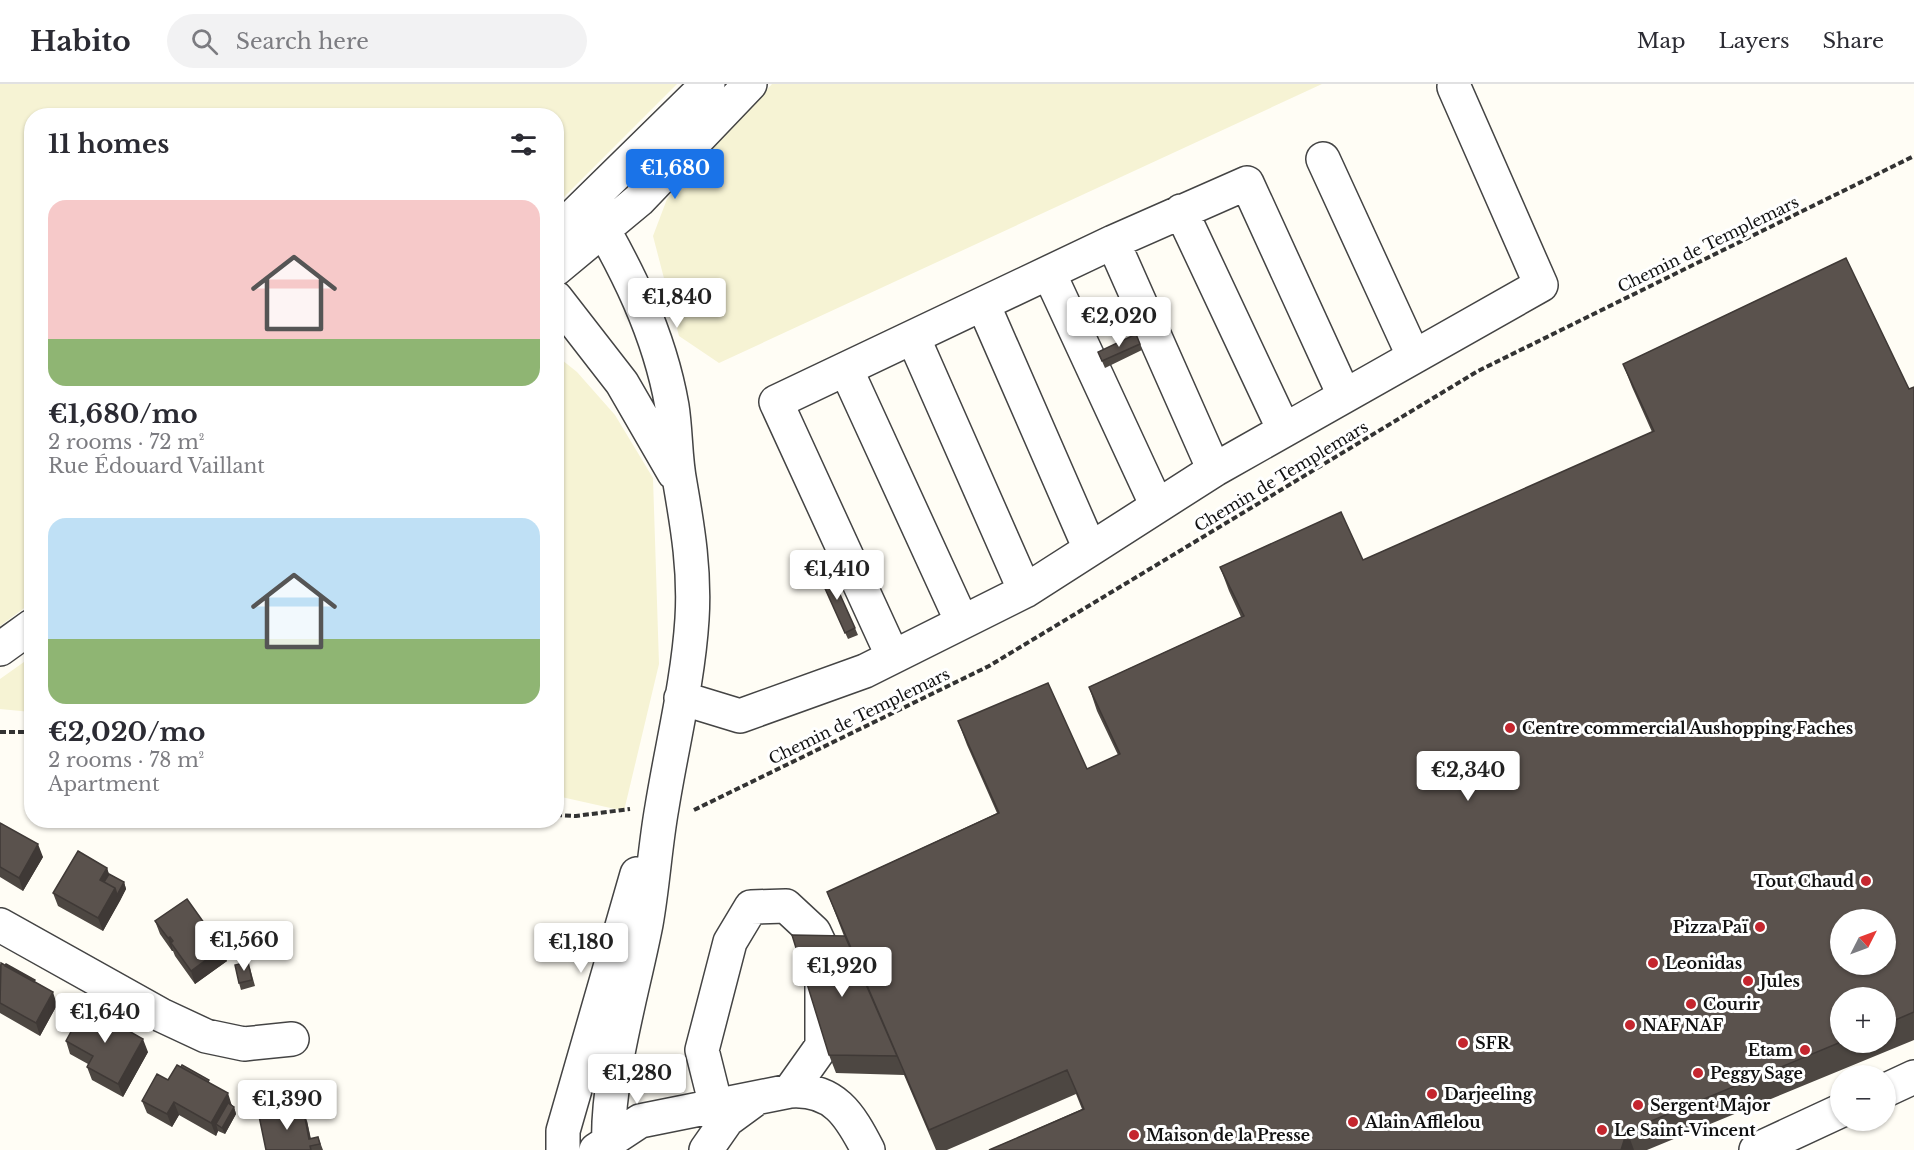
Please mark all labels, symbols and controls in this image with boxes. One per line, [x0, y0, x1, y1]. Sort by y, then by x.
search box [167, 14, 587, 68]
text: Habito [30, 24, 131, 59]
icon: search [188, 25, 221, 58]
text: Search here [236, 28, 369, 55]
text: Map [1637, 28, 1686, 54]
text: Layers [1719, 28, 1790, 54]
text: Share [1823, 28, 1884, 54]
text: 11 homes [48, 128, 169, 160]
icon: filters [507, 128, 540, 161]
pin: €1,680 [626, 149, 724, 200]
text: €1,680 [640, 156, 710, 180]
street label: Chemin de Templemars [1614, 191, 1802, 297]
icon: home [240, 239, 348, 347]
pin: €1,840 [628, 278, 726, 329]
text: €1,840 [642, 285, 712, 309]
pin: €2,020 [1070, 297, 1168, 348]
text: €2,020 [1081, 304, 1157, 328]
text: €1,680/mo [48, 398, 198, 430]
street label: Chemin de Templemars [1191, 416, 1371, 536]
text: 2 rooms · 72 m² [48, 430, 205, 454]
text: Rue Édouard Vaillant [48, 454, 265, 478]
pin: €1,410 [788, 550, 886, 601]
icon: home [240, 557, 348, 665]
text: €1,410 [804, 557, 870, 581]
street label: Chemin de Templemars [765, 663, 953, 769]
text: €2,020/mo [48, 716, 206, 748]
place label: Centre commercial Aushopping Faches [1522, 718, 1853, 738]
marker: Centre commercial Aushopping Faches [1503, 721, 1517, 735]
text: 2 rooms · 78 m² [48, 748, 204, 772]
pin: €2,340 [1419, 751, 1517, 802]
text: €2,340 [1431, 758, 1505, 782]
text: Apartment [48, 772, 159, 796]
place label: Tout Chaud [1754, 871, 1854, 891]
marker: Tout Chaud [1859, 874, 1873, 888]
north arrow [1830, 909, 1896, 975]
map controls [1830, 909, 1896, 1131]
place label: Pizza Paï [1673, 917, 1748, 937]
marker: Pizza Paï [1753, 920, 1767, 934]
pin: €1,560 [195, 921, 293, 972]
pin: €1,180 [532, 923, 630, 974]
text: €1,560 [209, 928, 279, 952]
text: €1,180 [548, 930, 614, 954]
pin: €1,920 [793, 947, 891, 998]
place label: Leonidas [1665, 953, 1742, 973]
text: €1,920 [807, 954, 877, 978]
marker: Leonidas [1646, 956, 1660, 970]
place label: Jules [1757, 971, 1800, 991]
marker: Jules [1741, 974, 1755, 988]
button: + [1830, 987, 1896, 1053]
pin: €1,640 [56, 993, 154, 1044]
place label: Courir [1703, 994, 1760, 1014]
marker: Courir [1684, 997, 1698, 1011]
text: €1,640 [70, 1000, 140, 1024]
place label: NAF NAF [1642, 1015, 1723, 1035]
marker: NAF NAF [1623, 1018, 1637, 1032]
place label: SFR [1475, 1033, 1511, 1053]
marker: SFR [1456, 1036, 1470, 1050]
place label: Etam [1748, 1040, 1793, 1060]
marker: Etam [1798, 1043, 1812, 1057]
pin: €1,280 [588, 1054, 686, 1105]
text: €1,280 [602, 1061, 672, 1085]
place label: Peggy Sage [1710, 1063, 1803, 1083]
button: − [1830, 1065, 1896, 1131]
marker: Peggy Sage [1691, 1066, 1705, 1080]
pin: €1,390 [238, 1080, 336, 1131]
place label: Darjeeling [1444, 1084, 1534, 1104]
text: €1,390 [252, 1087, 322, 1111]
marker: Darjeeling [1425, 1087, 1439, 1101]
place label: Sergent Major [1650, 1095, 1770, 1115]
marker: Sergent Major [1631, 1098, 1645, 1112]
place label: Alain Afflelou [1364, 1112, 1481, 1132]
marker: Alain Afflelou [1346, 1115, 1360, 1129]
place label: Le Saint-Vincent [1614, 1120, 1757, 1140]
marker: Le Saint-Vincent [1595, 1123, 1609, 1137]
place label: Maison de la Presse [1146, 1125, 1310, 1145]
marker: Maison de la Presse [1127, 1128, 1141, 1142]

